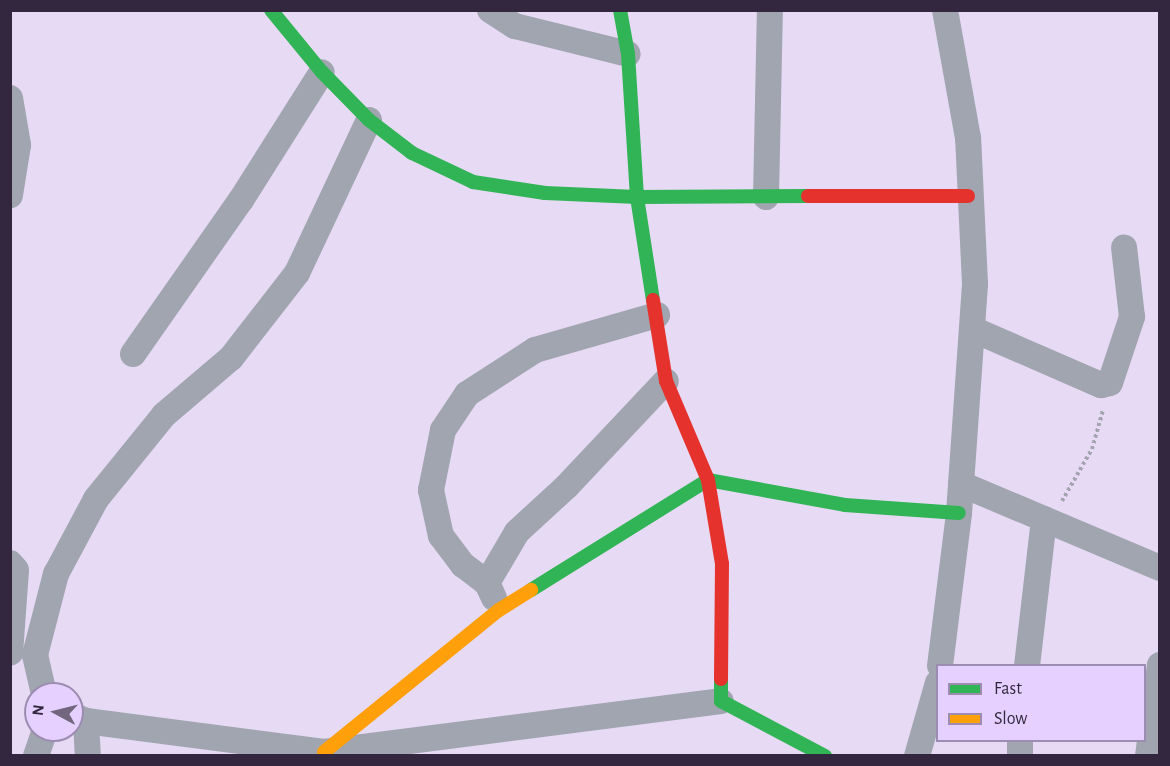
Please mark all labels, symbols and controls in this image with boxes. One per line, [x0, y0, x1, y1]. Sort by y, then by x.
legend [936, 664, 1146, 742]
text: Fast [994, 680, 1022, 698]
north arrow [24, 682, 84, 742]
text: N [30, 704, 47, 717]
text: Slow [994, 710, 1027, 728]

